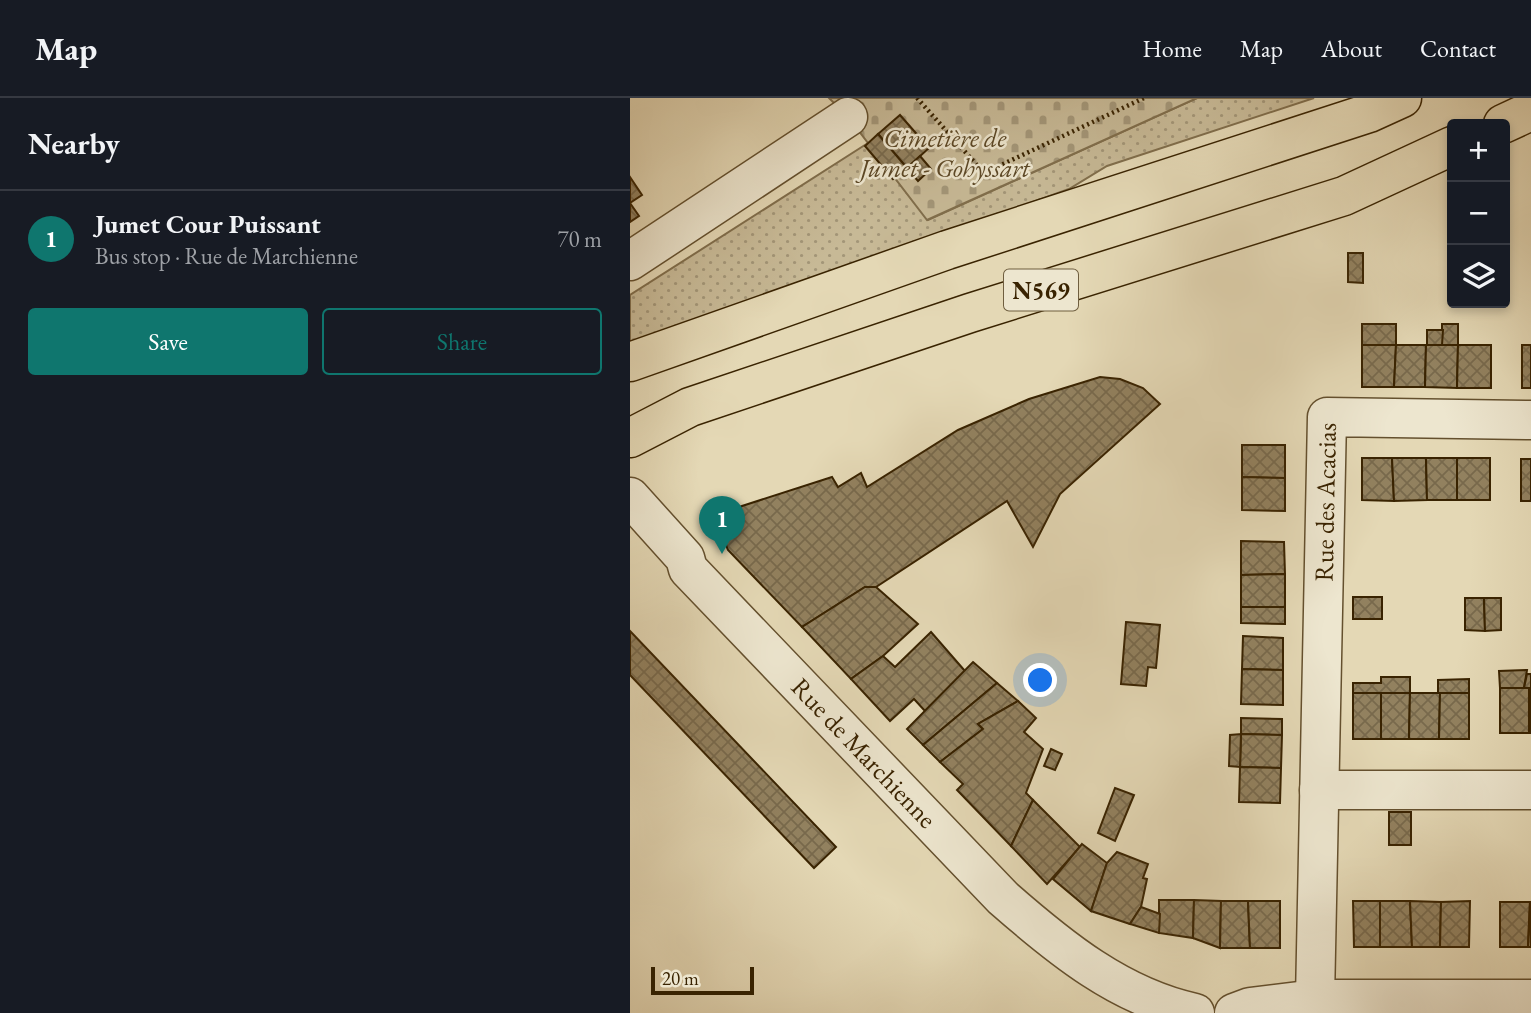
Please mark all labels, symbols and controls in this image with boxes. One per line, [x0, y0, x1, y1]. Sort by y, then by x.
text: Map [35, 27, 97, 70]
text: Home [1142, 33, 1202, 64]
text: Map [1240, 33, 1283, 64]
text: About [1321, 33, 1382, 64]
text: Contact [1420, 33, 1496, 64]
map controls [1447, 119, 1510, 308]
button: + [1447, 119, 1510, 182]
park label: Cimetière de Jumet - Gohyssart [855, 121, 1031, 185]
text: Nearby [28, 124, 120, 163]
button: − [1447, 182, 1510, 245]
text: Jumet Cour Puissant [95, 207, 321, 241]
text: 1 [45, 224, 57, 254]
text: 70 m [557, 224, 602, 254]
text: Bus stop · Rue de Marchienne [95, 241, 358, 271]
button: layers [1447, 245, 1510, 308]
road number: N569 [1004, 270, 1078, 310]
button: Save [28, 308, 308, 375]
button: Share [322, 308, 602, 375]
street label: Rue des Acacias [1307, 422, 1344, 582]
pin: 1 [699, 496, 745, 554]
your location [1023, 663, 1057, 697]
street label: Rue de Marchienne [784, 670, 944, 835]
scale bar [651, 964, 754, 996]
text: 20 m [662, 966, 699, 991]

